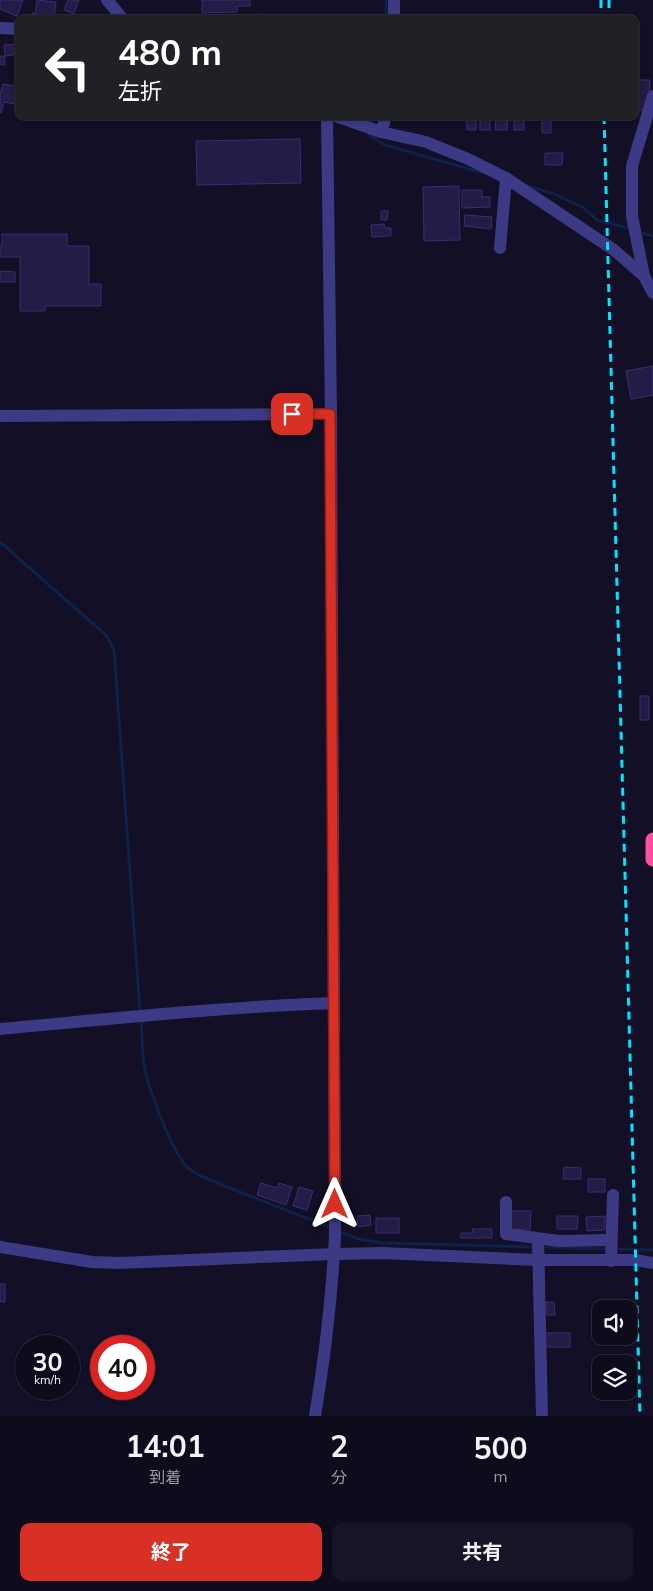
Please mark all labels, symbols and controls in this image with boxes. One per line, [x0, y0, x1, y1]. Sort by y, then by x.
text: 480 m [118, 30, 222, 74]
icon: left [35, 35, 100, 100]
text: 左折 [118, 77, 162, 105]
pin [271, 393, 313, 435]
icon: arrive [278, 400, 306, 428]
position arrow [308, 1177, 360, 1229]
map controls [592, 1300, 637, 1400]
button: sound [592, 1300, 637, 1345]
speed limit sign: 40 [90, 1335, 155, 1400]
text: 30 [32, 1346, 63, 1377]
button: layers [592, 1355, 637, 1400]
text: km/h [34, 1372, 61, 1387]
text: 14:01 [125, 1427, 205, 1465]
text: 2 [330, 1427, 348, 1465]
text: 500 [474, 1429, 528, 1467]
text: m [494, 1466, 508, 1486]
text: 到着 [149, 1467, 181, 1487]
text: 分 [331, 1467, 347, 1487]
button: 終了 [20, 1523, 322, 1581]
button: 共有 [332, 1523, 633, 1581]

